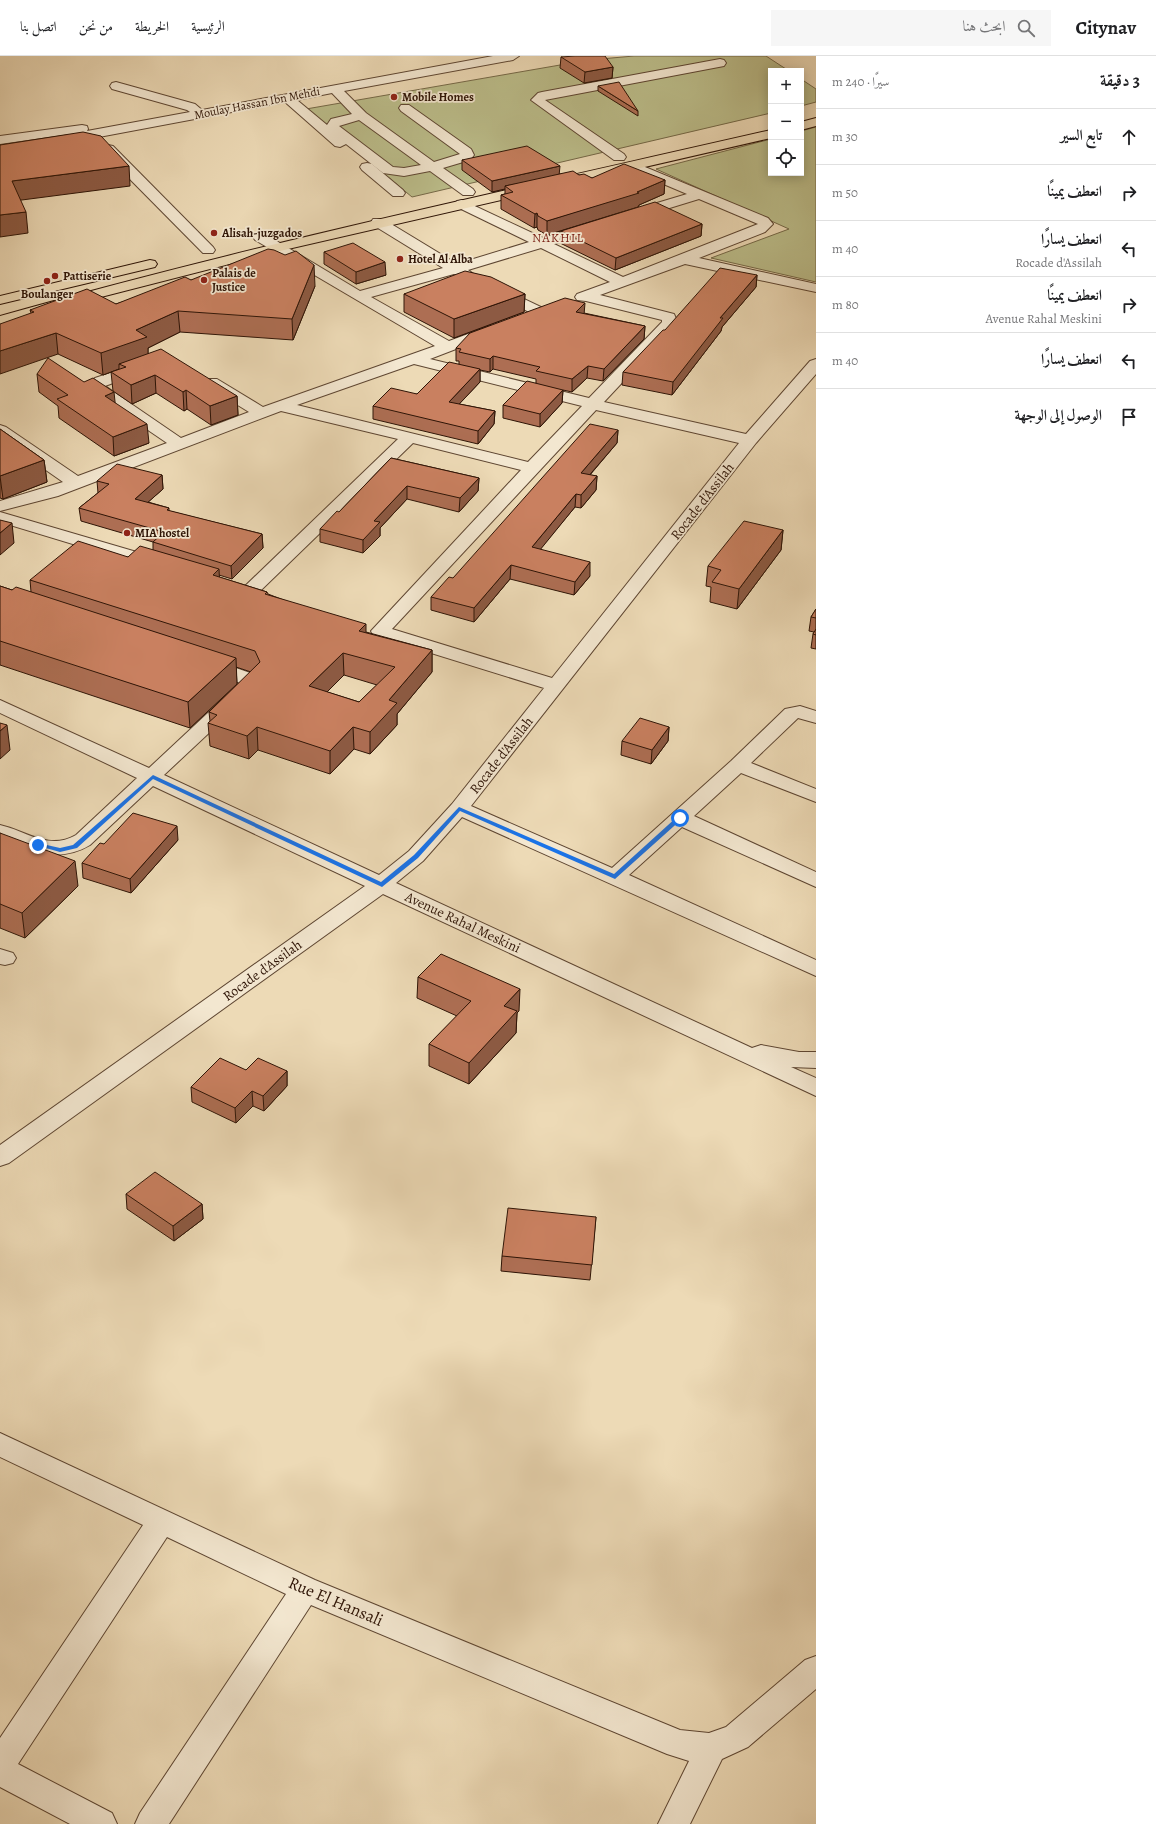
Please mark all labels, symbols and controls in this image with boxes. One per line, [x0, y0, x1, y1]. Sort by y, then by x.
search box [771, 10, 1051, 46]
text: Citynav [1075, 15, 1136, 41]
text: ابحث هنا [963, 16, 1005, 36]
text: اتصل بنا [20, 17, 57, 36]
text: من نحن [79, 17, 113, 36]
text: الخريطة [135, 17, 169, 36]
text: الرئيسية [191, 17, 225, 36]
icon: search [1015, 17, 1037, 39]
map controls [768, 68, 804, 176]
button: + [768, 68, 804, 104]
text: 3 دقيقة [1100, 69, 1140, 92]
text: سيرًا · 240 m [832, 73, 889, 90]
street label: Moulay Hassan Ibn Mehdi [193, 83, 321, 123]
place label: Mobile Homes [402, 89, 474, 105]
marker: Mobile Homes [389, 92, 399, 102]
button: − [768, 104, 804, 140]
text: تابع السير [1060, 125, 1102, 145]
icon: ahead [1118, 126, 1140, 148]
text: 30 m [832, 128, 858, 145]
button: locate [768, 140, 804, 176]
text: انعطف يمينًا [1047, 181, 1102, 201]
icon: right [1118, 182, 1140, 204]
text: 50 m [832, 184, 858, 201]
place label: Alisah-juzgados [221, 225, 302, 241]
marker: Alisah-juzgados [209, 228, 219, 238]
district label: NAKHIL [532, 229, 584, 246]
text: انعطف يسارًا [1041, 229, 1102, 249]
icon: left [1118, 238, 1140, 260]
text: 40 m [832, 240, 858, 257]
place label: Hotel Al Alba [408, 251, 473, 267]
marker: Hotel Al Alba [395, 254, 405, 264]
text: Rocade d'Assilah [1015, 254, 1102, 271]
place label: Palais de Justice [212, 265, 256, 295]
place label: Pattiserie [63, 268, 112, 284]
marker: Pattiserie [50, 271, 60, 281]
marker: Palais de Justice [199, 275, 209, 285]
marker: Boulanger [42, 276, 52, 286]
text: انعطف يمينًا [1047, 285, 1102, 305]
place label: Boulanger [21, 286, 73, 302]
icon: right [1118, 294, 1140, 316]
text: 80 m [832, 296, 859, 313]
text: Avenue Rahal Meskini [986, 310, 1102, 327]
text: انعطف يسارًا [1041, 349, 1102, 369]
icon: left [1118, 350, 1140, 372]
text: 40 m [832, 352, 858, 369]
text: الوصول إلى الوجهة [1015, 405, 1102, 425]
icon: arrive [1118, 406, 1140, 428]
street label: Rocade d'Assilah [666, 458, 739, 544]
place label: MIA hostel [135, 525, 190, 541]
marker: MIA hostel [122, 528, 132, 538]
street label: Rocade d'Assilah [465, 712, 538, 798]
route start [671, 809, 689, 827]
route end [29, 836, 47, 854]
street label: Avenue Rahal Meskini [401, 887, 524, 958]
street label: Rocade d'Assilah [219, 935, 306, 1006]
street label: Rue El Hansali [285, 1571, 387, 1632]

